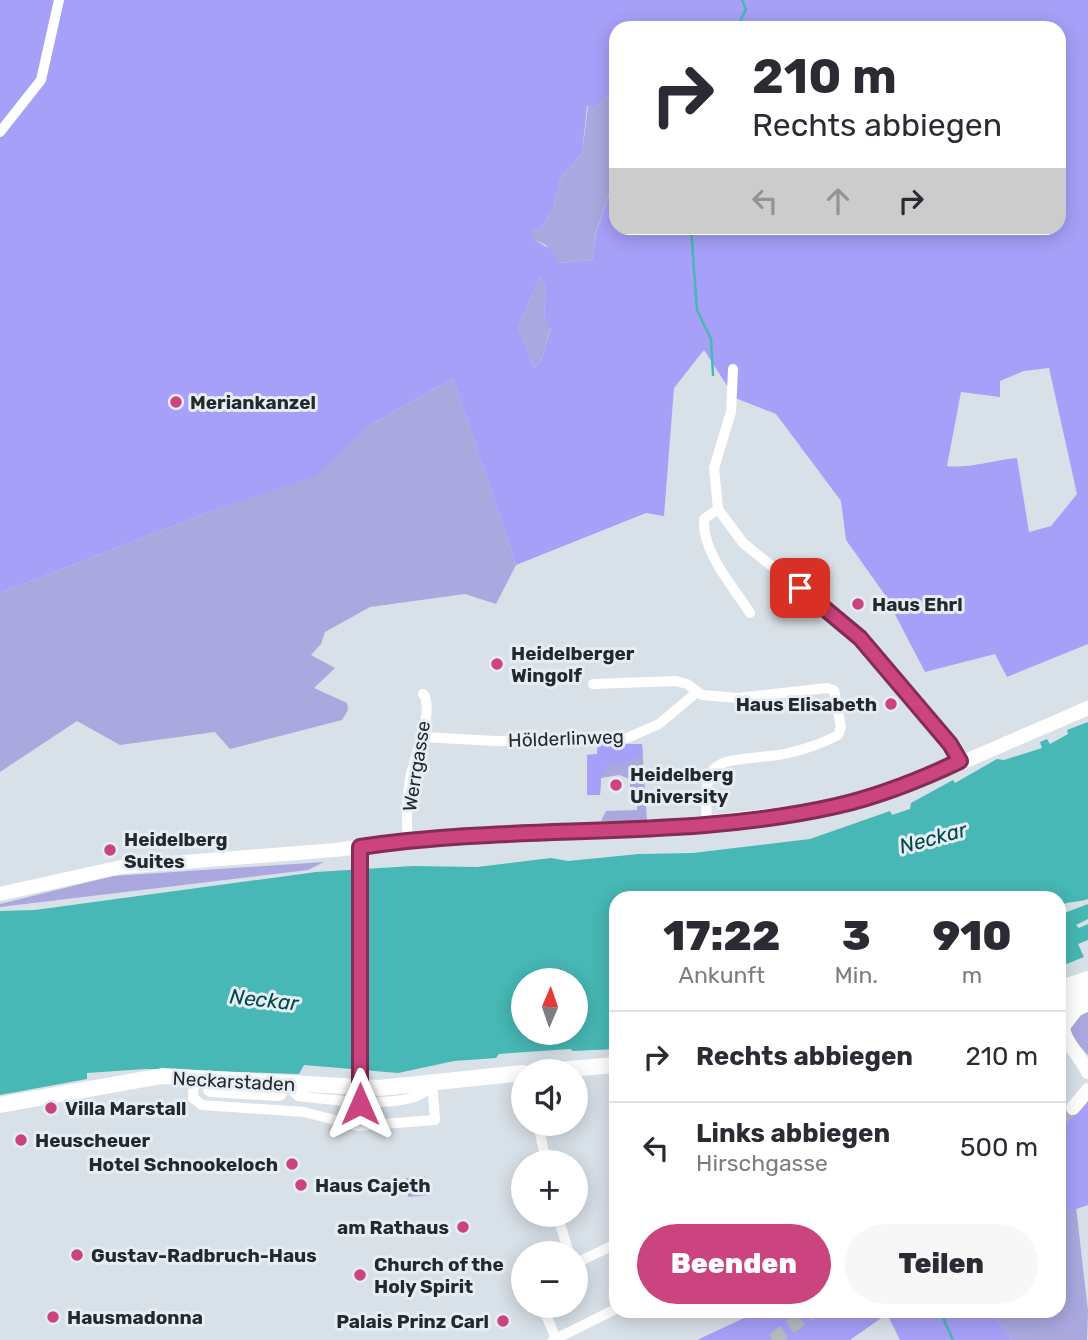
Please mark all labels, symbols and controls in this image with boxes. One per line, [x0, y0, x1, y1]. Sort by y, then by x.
text: 210 m [752, 47, 897, 105]
icon: right [637, 49, 728, 140]
text: Rechts abbiegen [752, 106, 1002, 144]
icon: left [746, 182, 784, 220]
icon: ahead [819, 182, 857, 220]
icon: right [892, 182, 930, 220]
place label: Meriankanzel [190, 391, 316, 414]
marker: Meriankanzel [168, 394, 184, 410]
pin [770, 558, 830, 618]
icon: arrive [781, 569, 819, 607]
place label: Haus Ehrl [872, 593, 963, 616]
marker: Haus Ehrl [850, 596, 866, 612]
place label: Heidelberger Wingolf [511, 642, 635, 687]
marker: Heidelberger Wingolf [489, 656, 505, 672]
place label: Haus Elisabeth [736, 693, 877, 716]
marker: Haus Elisabeth [883, 696, 899, 712]
street label: Werrgasse [398, 719, 435, 813]
street label: Hölderlinweg [508, 725, 624, 752]
place label: Heidelberg University [630, 763, 733, 808]
marker: Heidelberg University [608, 777, 624, 793]
water label: Neckar [896, 816, 970, 859]
place label: Heidelberg Suites [124, 828, 227, 873]
marker: Heidelberg Suites [102, 842, 118, 858]
text: 17:22 [663, 911, 780, 961]
text: 3 [842, 911, 871, 961]
text: 910 [932, 911, 1012, 961]
text: Ankunft [678, 961, 765, 989]
text: Min. [835, 961, 878, 989]
text: m [962, 961, 982, 989]
north arrow [511, 968, 588, 1045]
map controls [511, 968, 588, 1318]
water label: Neckar [228, 983, 301, 1016]
icon: right [637, 1038, 675, 1076]
text: Rechts abbiegen [696, 1041, 913, 1072]
text: 210 m [966, 1041, 1038, 1072]
button: sound [511, 1059, 588, 1136]
street label: Neckarstaden [172, 1067, 296, 1096]
position arrow [323, 1067, 397, 1141]
place label: Villa Marstall [65, 1097, 187, 1120]
marker: Villa Marstall [43, 1100, 59, 1116]
text: Links abbiegen [696, 1118, 890, 1149]
place label: Heuscheuer [35, 1129, 150, 1152]
icon: left [637, 1129, 675, 1167]
marker: Heuscheuer [13, 1132, 29, 1148]
text: 500 m [960, 1132, 1038, 1163]
text: Hirschgasse [696, 1149, 828, 1177]
button: + [511, 1150, 588, 1227]
place label: Hotel Schnookeloch [88, 1153, 278, 1176]
marker: Hotel Schnookeloch [284, 1156, 300, 1172]
place label: Haus Cajeth [315, 1174, 431, 1197]
marker: Haus Cajeth [293, 1177, 309, 1193]
place label: am Rathaus [337, 1216, 449, 1239]
marker: am Rathaus [455, 1219, 471, 1235]
button: Beenden [637, 1224, 831, 1304]
button: Teilen [845, 1224, 1038, 1304]
button: − [511, 1241, 588, 1318]
place label: Gustav-Radbruch-Haus [91, 1244, 317, 1267]
marker: Gustav-Radbruch-Haus [69, 1247, 85, 1263]
place label: Church of the Holy Spirit [374, 1253, 504, 1298]
marker: Church of the Holy Spirit [352, 1267, 368, 1283]
place label: Hausmadonna [67, 1306, 203, 1329]
marker: Hausmadonna [45, 1309, 61, 1325]
place label: Palais Prinz Carl [336, 1310, 489, 1333]
marker: Palais Prinz Carl [495, 1313, 511, 1329]

